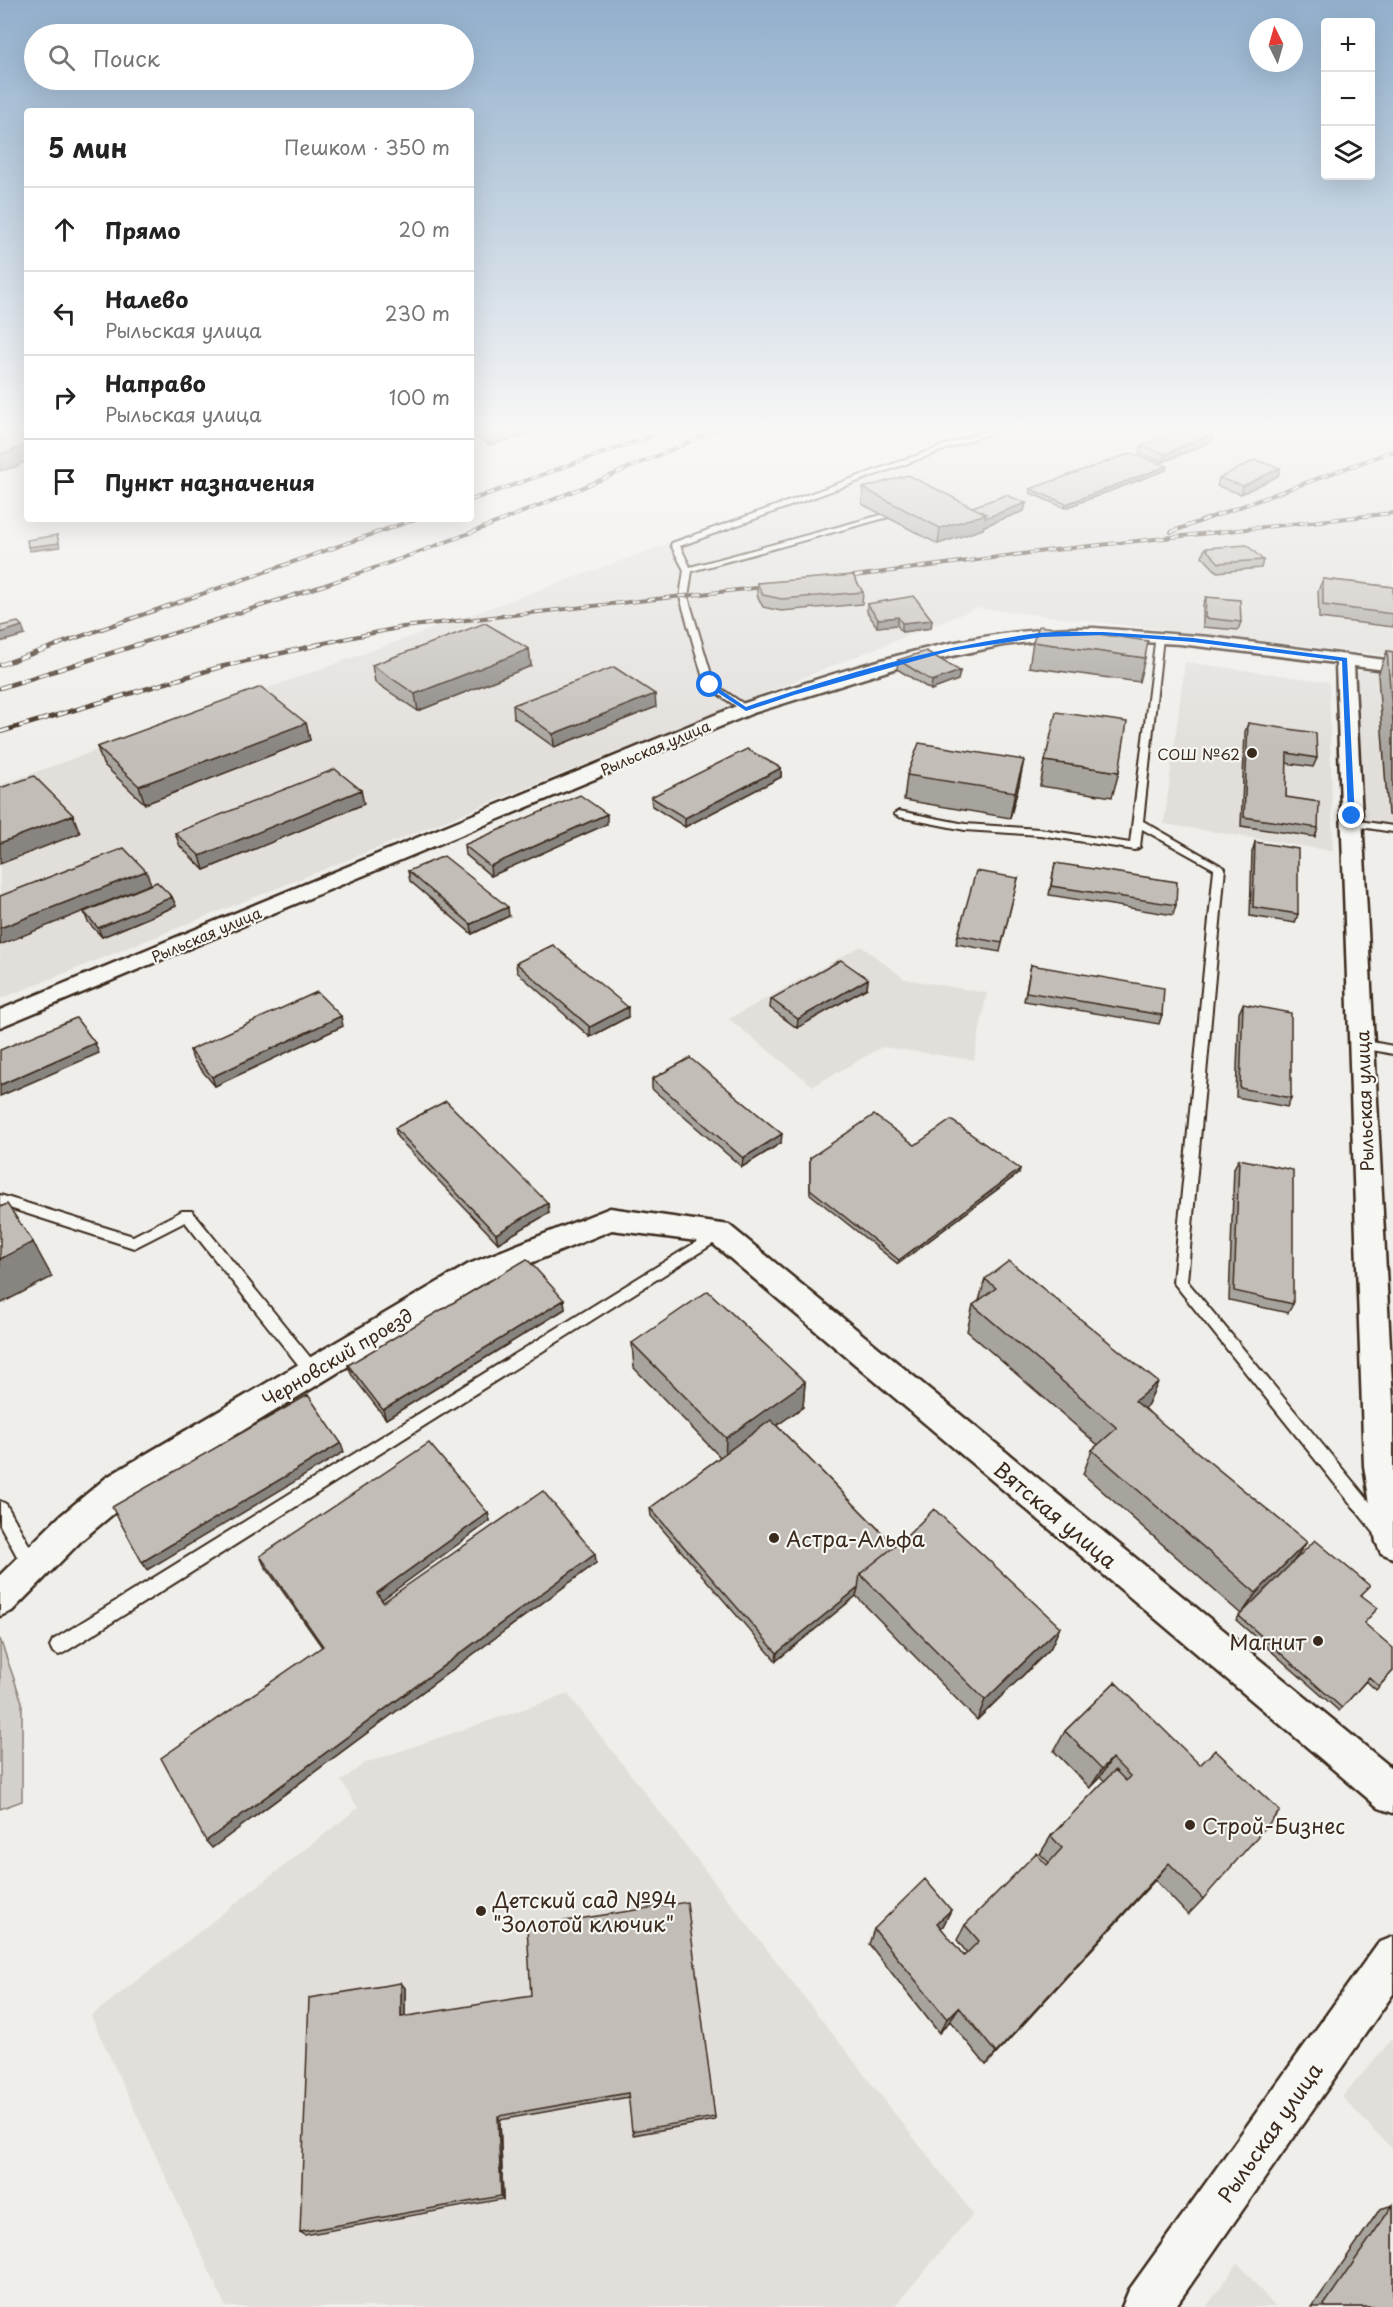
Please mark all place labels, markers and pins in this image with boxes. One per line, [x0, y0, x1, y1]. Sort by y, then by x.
place label: СОШ №62 [1157, 742, 1240, 765]
marker: СОШ №62 [1245, 746, 1259, 760]
place label: Астра-Альфа [786, 1522, 925, 1554]
marker: Астра-Альфа [767, 1531, 781, 1545]
place label: Магнит [1229, 1625, 1307, 1657]
marker: Магнит [1311, 1634, 1325, 1648]
place label: Строй-Бизнес [1202, 1809, 1345, 1841]
marker: Строй-Бизнес [1183, 1818, 1197, 1832]
place label: Детский сад №94 "Золотой ключик" [492, 1883, 677, 1939]
marker: Детский сад №94 "Золотой ключик" [474, 1904, 488, 1918]

